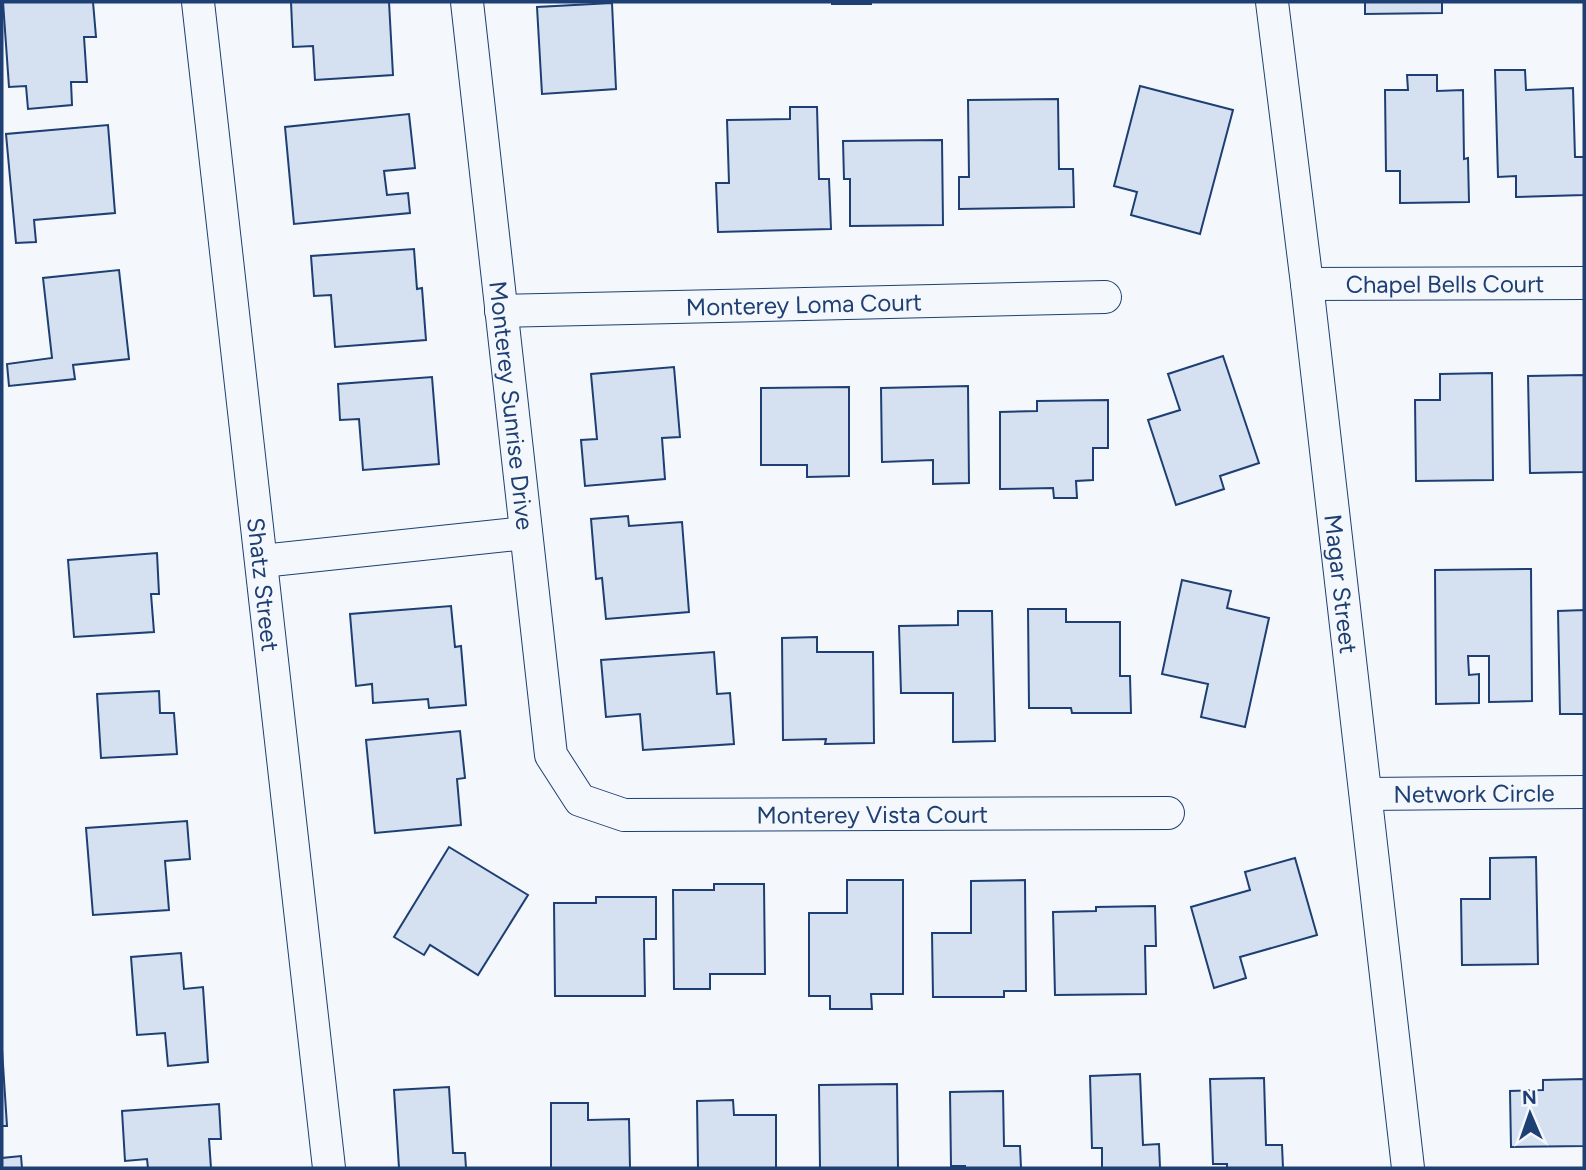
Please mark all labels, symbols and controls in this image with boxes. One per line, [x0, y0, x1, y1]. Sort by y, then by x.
street label: Chapel Bells Court [1346, 269, 1544, 298]
street label: Monterey Sunrise Drive [484, 280, 540, 531]
street label: Monterey Loma Court [686, 287, 922, 321]
street label: Magar Street [1319, 513, 1364, 655]
street label: Shatz Street [242, 516, 285, 653]
street label: Network Circle [1393, 778, 1555, 808]
street label: Monterey Vista Court [756, 799, 988, 829]
north arrow [1495, 1079, 1565, 1149]
text: N [1522, 1086, 1537, 1109]

